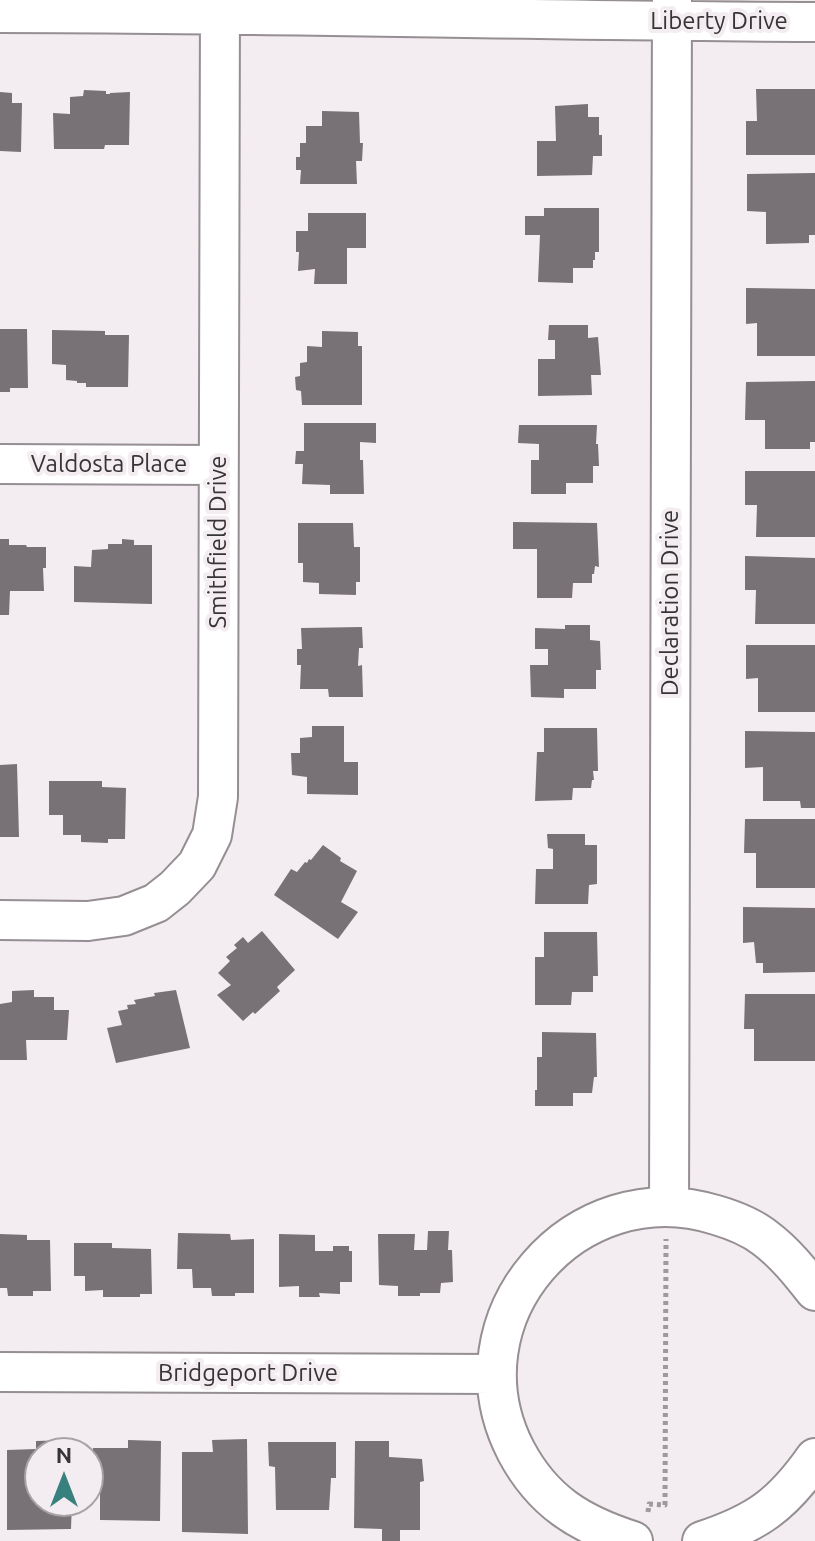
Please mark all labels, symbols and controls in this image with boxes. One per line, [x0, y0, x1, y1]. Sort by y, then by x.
street label: Liberty Drive [650, 7, 788, 35]
street label: Valdosta Place [31, 450, 187, 478]
street label: Smithfield Drive [204, 455, 232, 629]
street label: Declaration Drive [656, 510, 684, 696]
street label: Bridgeport Drive [158, 1359, 338, 1387]
north arrow [24, 1437, 104, 1517]
text: N [56, 1442, 72, 1467]

